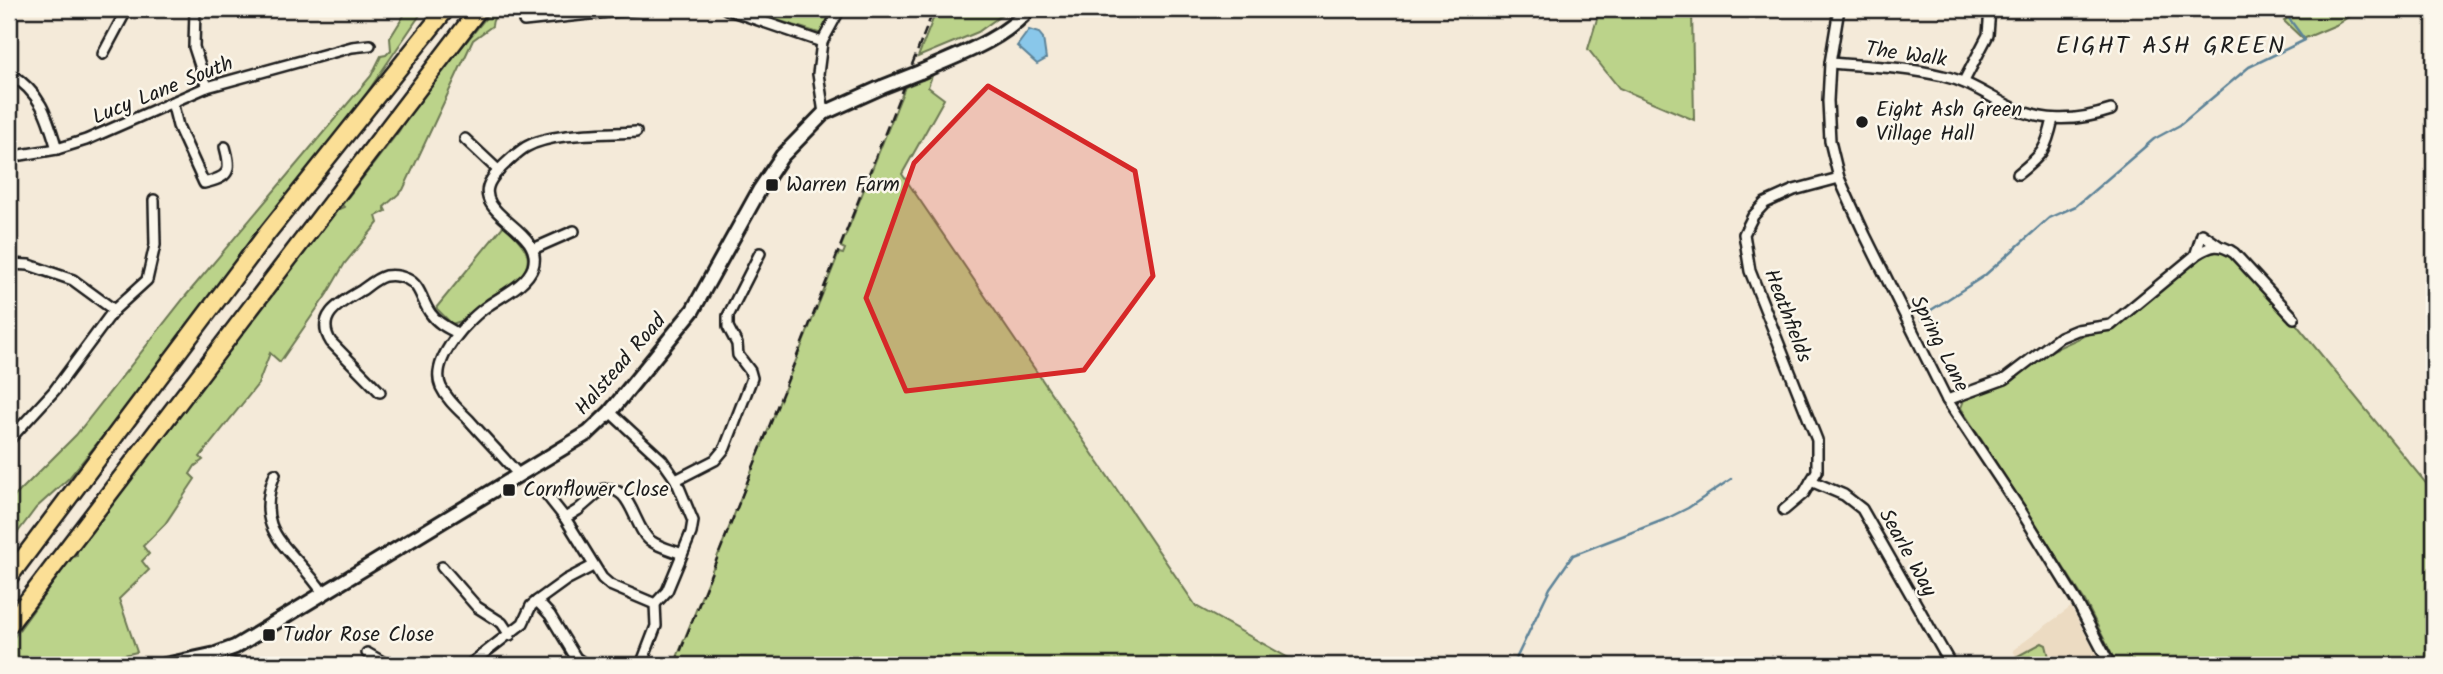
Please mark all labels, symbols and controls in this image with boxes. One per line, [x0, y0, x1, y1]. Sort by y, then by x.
district label: EIGHT ASH GREEN [2056, 27, 2286, 66]
street label: The Walk [1863, 33, 1949, 77]
street label: Lucy Lane South [87, 48, 239, 134]
place label: Eight Ash Green Village Hall [1876, 94, 2022, 151]
marker: Eight Ash Green Village Hall [1854, 114, 1870, 130]
place label: Warren Farm [786, 169, 900, 202]
marker: Warren Farm [764, 177, 780, 193]
street label: Heathfields [1754, 264, 1820, 368]
street label: Spring Lane [1901, 290, 1978, 399]
street label: Halstead Road [567, 306, 675, 424]
place label: Cornflower Close [523, 474, 669, 507]
marker: Cornflower Close [501, 482, 517, 498]
street label: Searle Way [1869, 503, 1945, 603]
place label: Tudor Rose Close [283, 619, 434, 652]
marker: Tudor Rose Close [261, 627, 277, 643]

